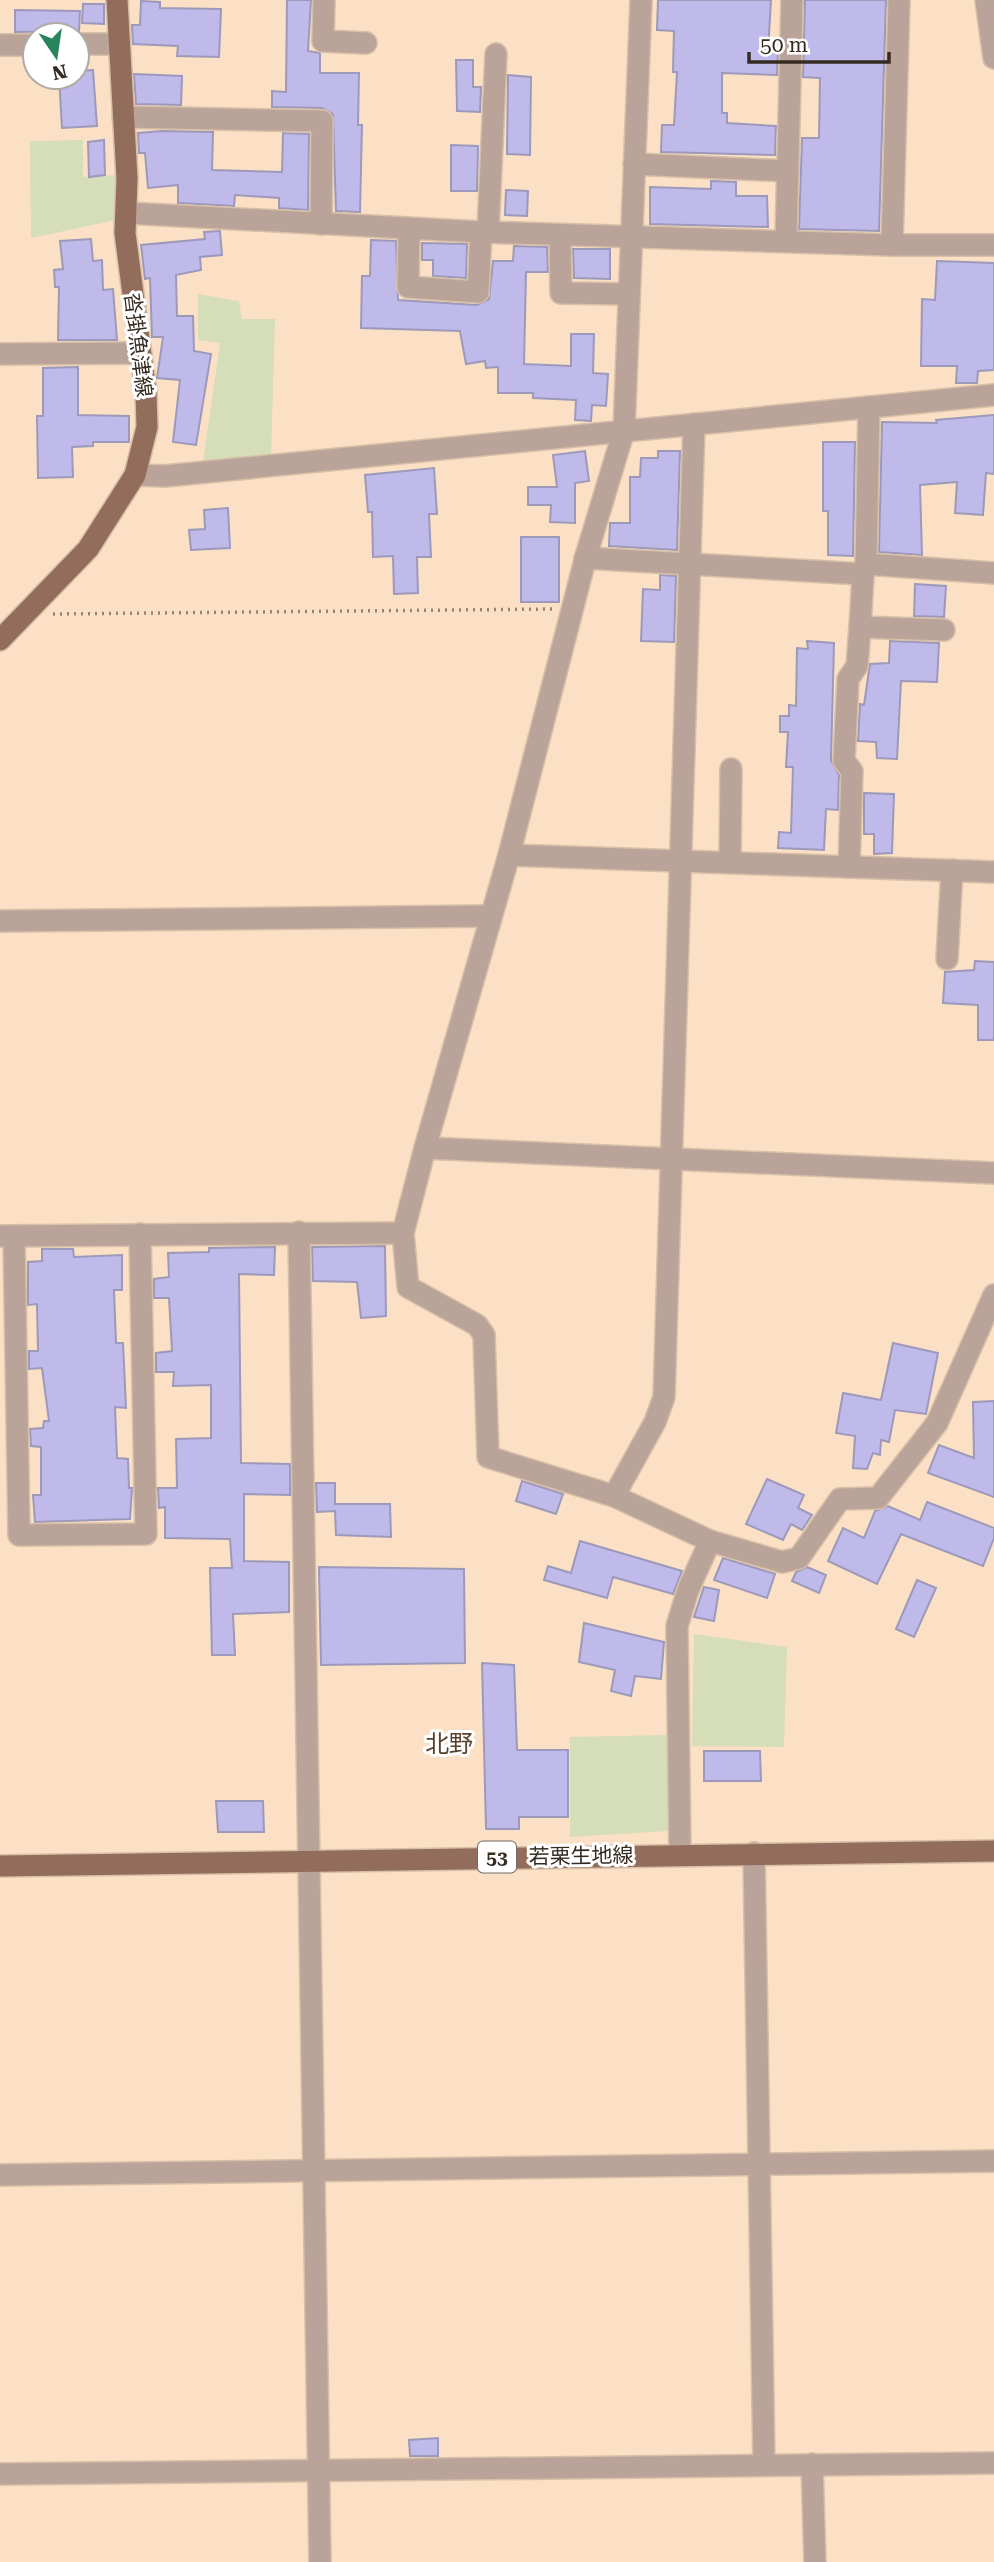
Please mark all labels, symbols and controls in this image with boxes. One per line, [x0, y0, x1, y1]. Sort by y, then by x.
north arrow [21, 21, 91, 91]
scale bar [749, 21, 889, 65]
text: 50 m [760, 33, 808, 57]
text: N [50, 59, 69, 85]
street label: 沓掛魚津線 [120, 291, 156, 399]
district label: 北野 [425, 1730, 473, 1758]
road number: 53 [478, 1842, 516, 1872]
street label: 若栗生地線 [528, 1843, 634, 1869]

